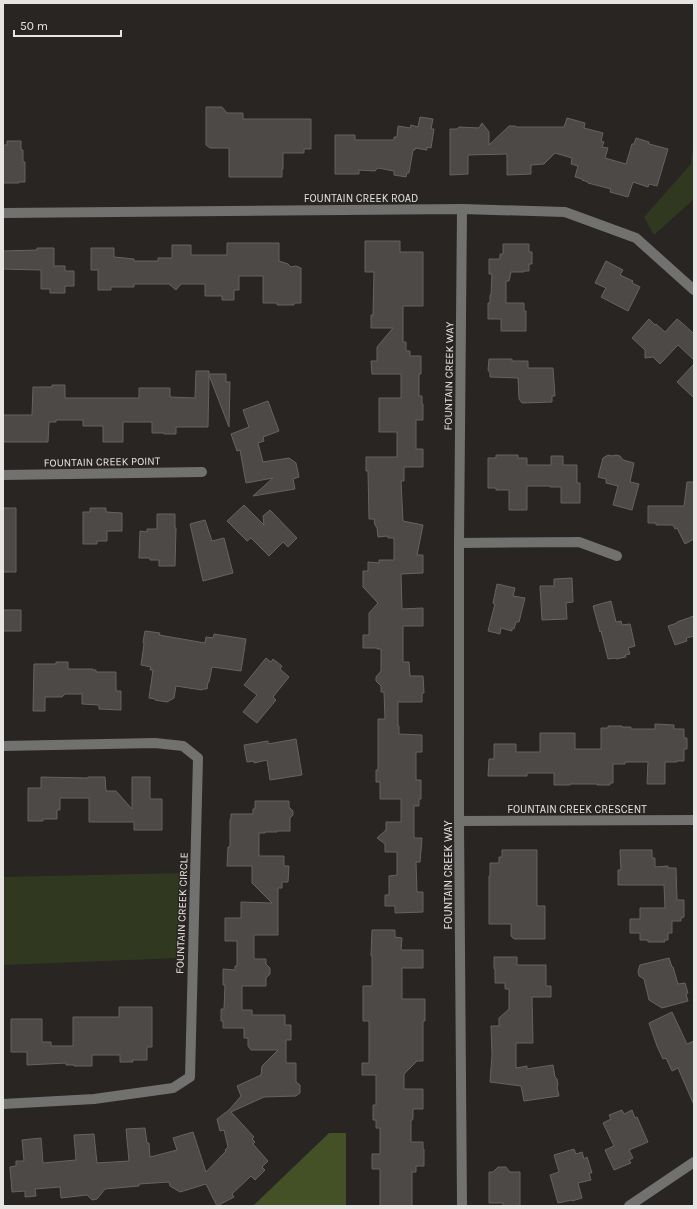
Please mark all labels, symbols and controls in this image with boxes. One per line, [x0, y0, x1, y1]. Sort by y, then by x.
scale bar [14, 12, 121, 38]
text: 50 m [20, 19, 48, 33]
street label: FOUNTAIN CREEK ROAD [304, 192, 418, 205]
street label: FOUNTAIN CREEK WAY [442, 321, 456, 431]
street label: FOUNTAIN CREEK POINT [44, 454, 161, 470]
street label: FOUNTAIN CREEK CRESCENT [507, 803, 647, 816]
street label: FOUNTAIN CREEK WAY [442, 821, 455, 929]
street label: FOUNTAIN CREEK CIRCLE [173, 852, 191, 974]

